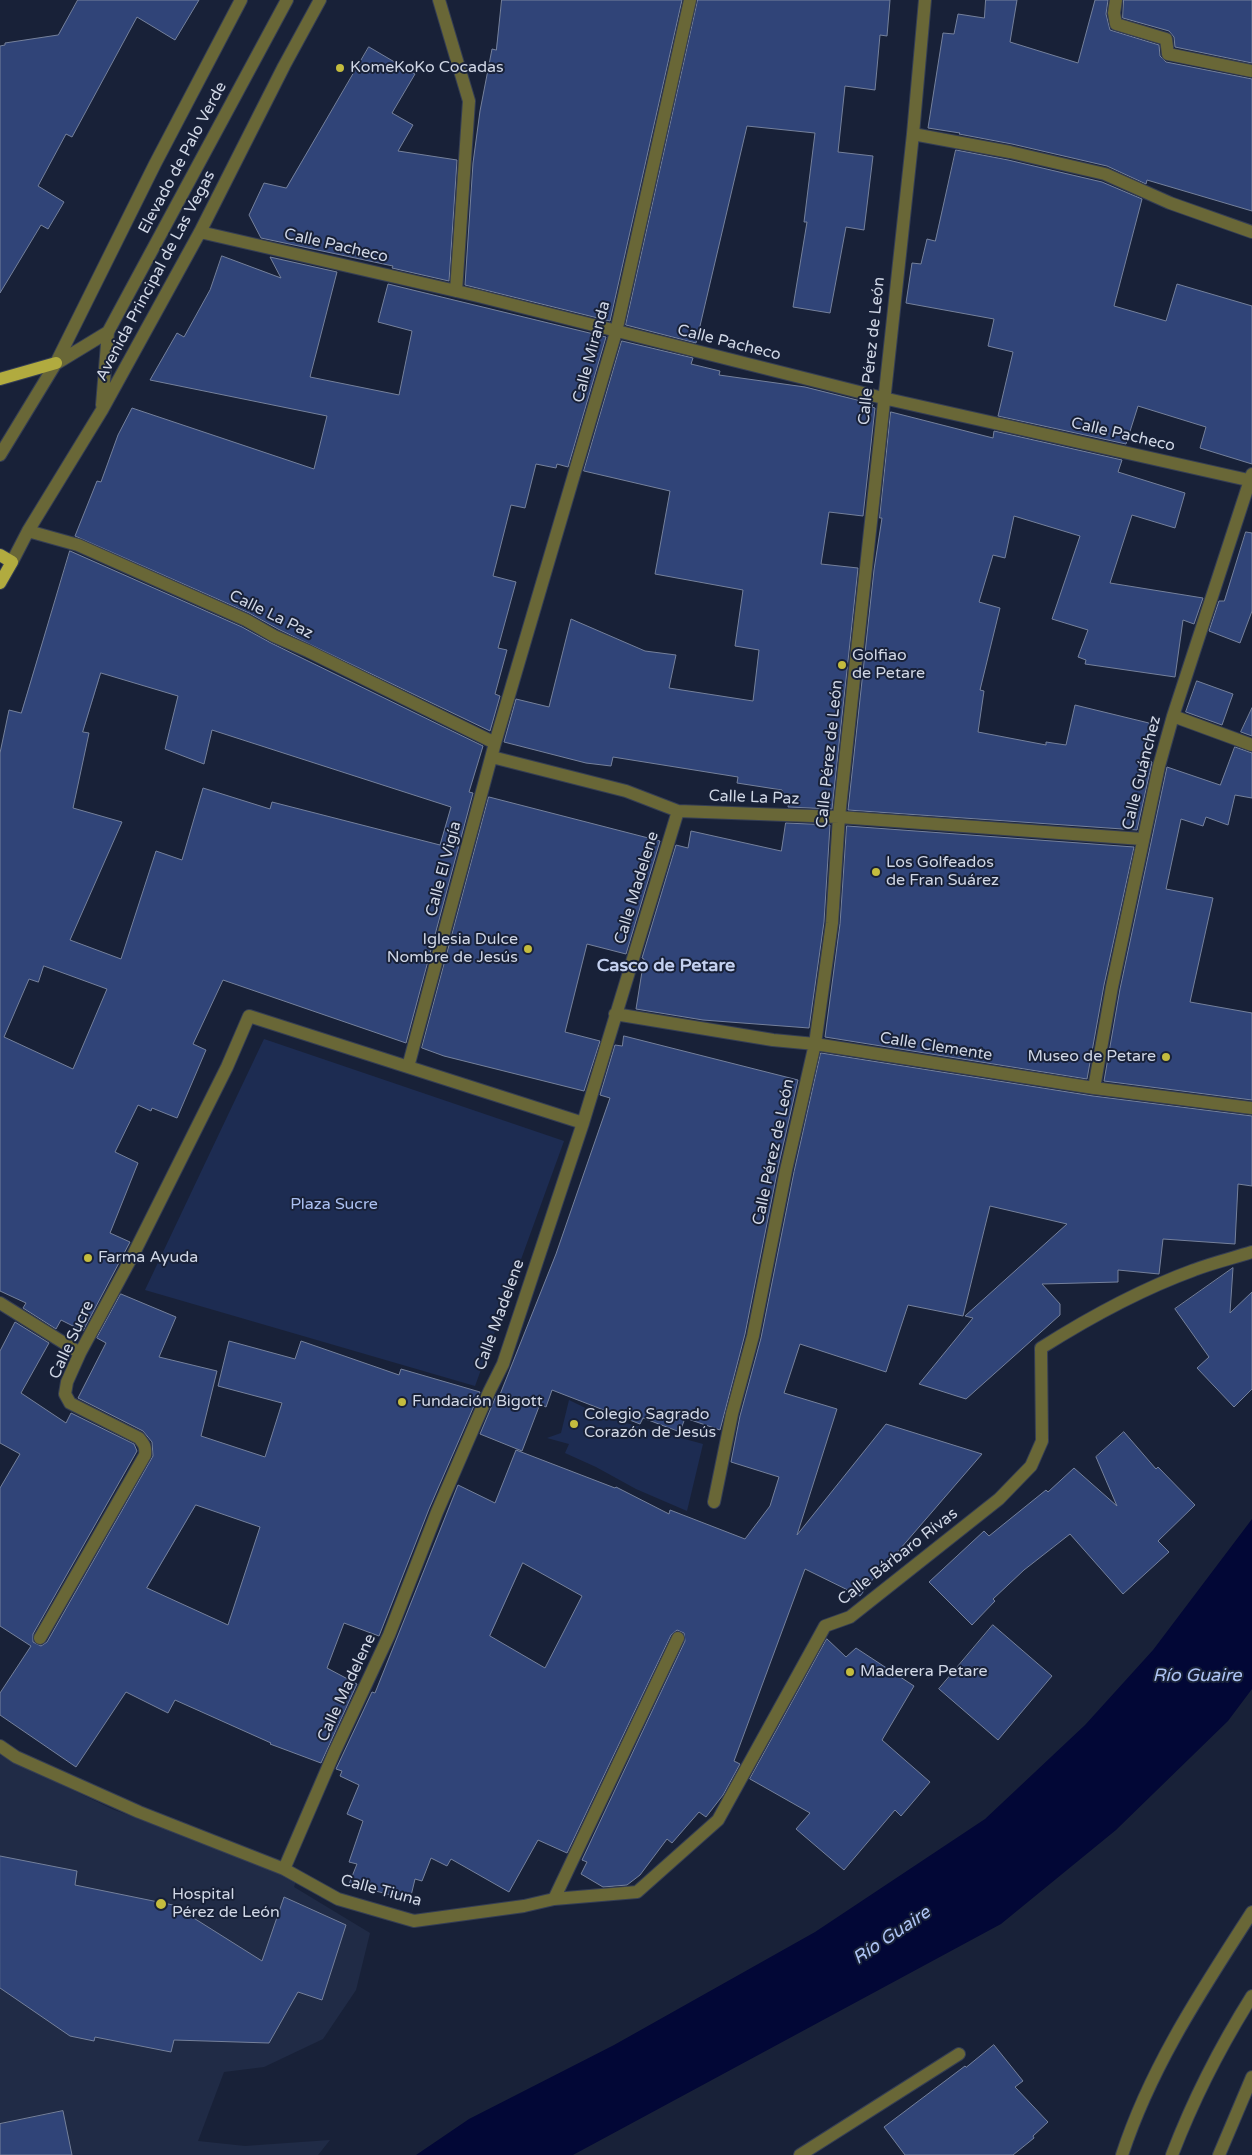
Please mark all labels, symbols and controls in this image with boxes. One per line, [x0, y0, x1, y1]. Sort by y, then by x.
place label: KomeKoKo Cocadas [350, 58, 504, 78]
marker: KomeKoKo Cocadas [334, 62, 346, 74]
street label: Elevado de Palo Verde [135, 79, 231, 237]
street label: Avenida Principal de Las Vegas [92, 168, 220, 384]
street label: Calle Pacheco [282, 225, 390, 267]
street label: Calle Pérez de León [855, 276, 889, 426]
street label: Calle Miranda [569, 299, 615, 405]
street label: Calle Pacheco [675, 321, 783, 365]
street label: Calle Pacheco [1069, 414, 1177, 456]
street label: Calle La Paz [226, 586, 316, 644]
place label: Golfiao de Petare [852, 646, 925, 684]
marker: Golfiao de Petare [836, 659, 848, 671]
street label: Calle Pérez de León [813, 679, 847, 829]
street label: Calle Guánchez [1119, 714, 1165, 832]
street label: Calle La Paz [708, 787, 800, 809]
street label: Calle El Vigía [422, 819, 466, 919]
street label: Calle Madelene [611, 829, 663, 947]
place label: Los Golfeados de Fran Suárez [886, 853, 999, 891]
marker: Los Golfeados de Fran Suárez [870, 866, 882, 878]
place label: Iglesia Dulce Nombre de Jesús [387, 930, 518, 968]
marker: Iglesia Dulce Nombre de Jesús [522, 943, 534, 955]
district label: Casco de Petare [597, 955, 735, 977]
street label: Calle Clemente [878, 1029, 994, 1065]
place label: Museo de Petare [1027, 1047, 1156, 1067]
marker: Museo de Petare [1160, 1051, 1172, 1063]
street label: Calle Pérez de León [749, 1077, 799, 1227]
park label: Plaza Sucre [290, 1195, 378, 1215]
place label: Farma Ayuda [98, 1248, 198, 1268]
marker: Farma Ayuda [82, 1252, 94, 1264]
street label: Calle Madelene [471, 1257, 529, 1373]
street label: Calle Sucre [46, 1298, 98, 1382]
place label: Fundación Bigott [412, 1392, 543, 1412]
marker: Fundación Bigott [396, 1396, 408, 1408]
place label: Colegio Sagrado Corazón de Jesús [584, 1405, 716, 1443]
marker: Colegio Sagrado Corazón de Jesús [568, 1418, 580, 1430]
street label: Calle Bárbaro Rívas [834, 1504, 962, 1610]
street label: Calle Madelene [314, 1631, 380, 1745]
place label: Maderera Petare [860, 1662, 987, 1682]
water label: Río Guaire [1153, 1665, 1241, 1687]
marker: Maderera Petare [844, 1666, 856, 1678]
street label: Calle Tiuna [338, 1871, 424, 1911]
place label: Hospital Pérez de León [172, 1885, 280, 1923]
marker: Hospital Pérez de León [154, 1897, 168, 1911]
water label: Río Guaire [849, 1902, 935, 1970]

